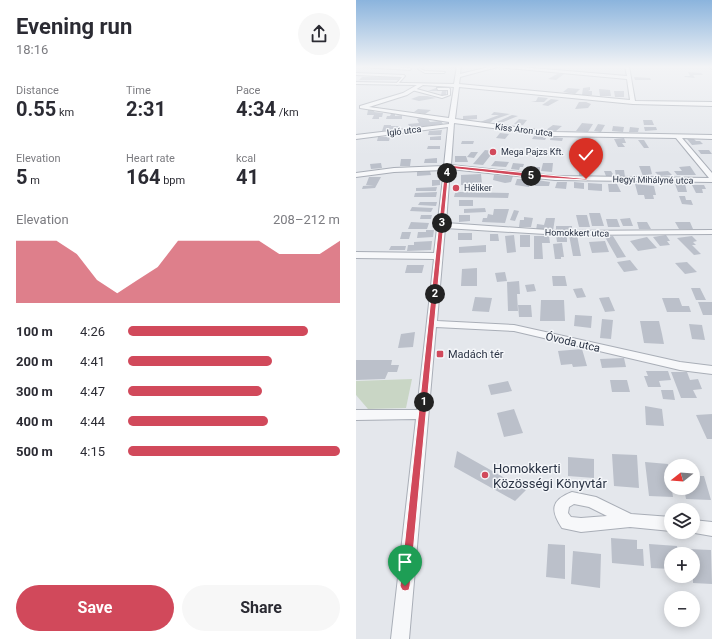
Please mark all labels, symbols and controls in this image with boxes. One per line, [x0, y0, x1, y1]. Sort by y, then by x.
button: share [298, 13, 340, 55]
text: Evening run [16, 14, 132, 39]
text: 18:16 [16, 42, 48, 57]
text: Distance [16, 84, 59, 97]
text: Time [126, 84, 151, 97]
text: Pace [236, 84, 260, 97]
text: 0.55 [16, 97, 56, 121]
text: 2:31 [126, 97, 166, 121]
text: 4:34 [236, 97, 276, 121]
text: km [56, 106, 74, 119]
text: /km [276, 106, 299, 119]
street label: Kiss Áron utca [495, 121, 554, 139]
street label: Igló utca [386, 124, 422, 138]
pin [569, 138, 603, 179]
icon: check [575, 144, 597, 166]
marker: Mega Pajzs Kft. [488, 147, 498, 157]
place label: Mega Pajzs Kft. [501, 147, 564, 157]
text: Elevation [16, 152, 61, 165]
text: Heart rate [126, 152, 175, 165]
text: kcal [236, 152, 256, 165]
pin: 4 [437, 163, 457, 183]
text: 5 [16, 165, 27, 189]
text: 164 [126, 165, 160, 189]
text: 41 [236, 165, 259, 189]
text: 4 [444, 166, 450, 179]
pin: 5 [521, 166, 541, 186]
text: 5 [528, 169, 534, 182]
text: m [27, 174, 40, 187]
text: bpm [160, 174, 185, 187]
street label: Hegyi Mihályné utca [613, 174, 694, 186]
marker: Héliker [451, 183, 461, 193]
place label: Héliker [464, 183, 492, 193]
text: Elevation [16, 212, 69, 227]
text: 208–212 m [273, 212, 340, 227]
pin: 3 [432, 213, 452, 233]
text: 3 [439, 216, 445, 229]
street label: Homokkert utca [545, 227, 609, 239]
pin: 2 [425, 284, 445, 304]
text: 2 [432, 287, 438, 300]
text: 100 m [16, 324, 53, 339]
text: 4:26 [80, 324, 105, 339]
street label: Óvoda utca [544, 330, 601, 355]
place label: Madách tér [448, 348, 504, 361]
marker: Madách tér [435, 349, 445, 359]
text: 200 m [16, 354, 53, 369]
text: 4:41 [80, 354, 105, 369]
text: 300 m [16, 384, 53, 399]
text: 4:47 [80, 384, 105, 399]
pin: 1 [414, 392, 434, 412]
text: 1 [421, 395, 427, 408]
text: 400 m [16, 414, 53, 429]
text: 4:44 [80, 414, 105, 429]
text: 500 m [16, 444, 53, 459]
text: 4:15 [80, 444, 105, 459]
north arrow [664, 459, 700, 495]
map controls [664, 459, 700, 627]
place label: Homokkerti Közösségi Könyvtár [493, 461, 607, 491]
marker: Homokkerti Közösségi Könyvtár [480, 470, 490, 480]
button: layers [664, 503, 700, 539]
pin [388, 545, 422, 586]
button: + [664, 547, 700, 583]
icon: arrive [394, 551, 416, 573]
button: Save [16, 585, 174, 631]
button: Share [182, 585, 340, 631]
button: − [664, 591, 700, 627]

